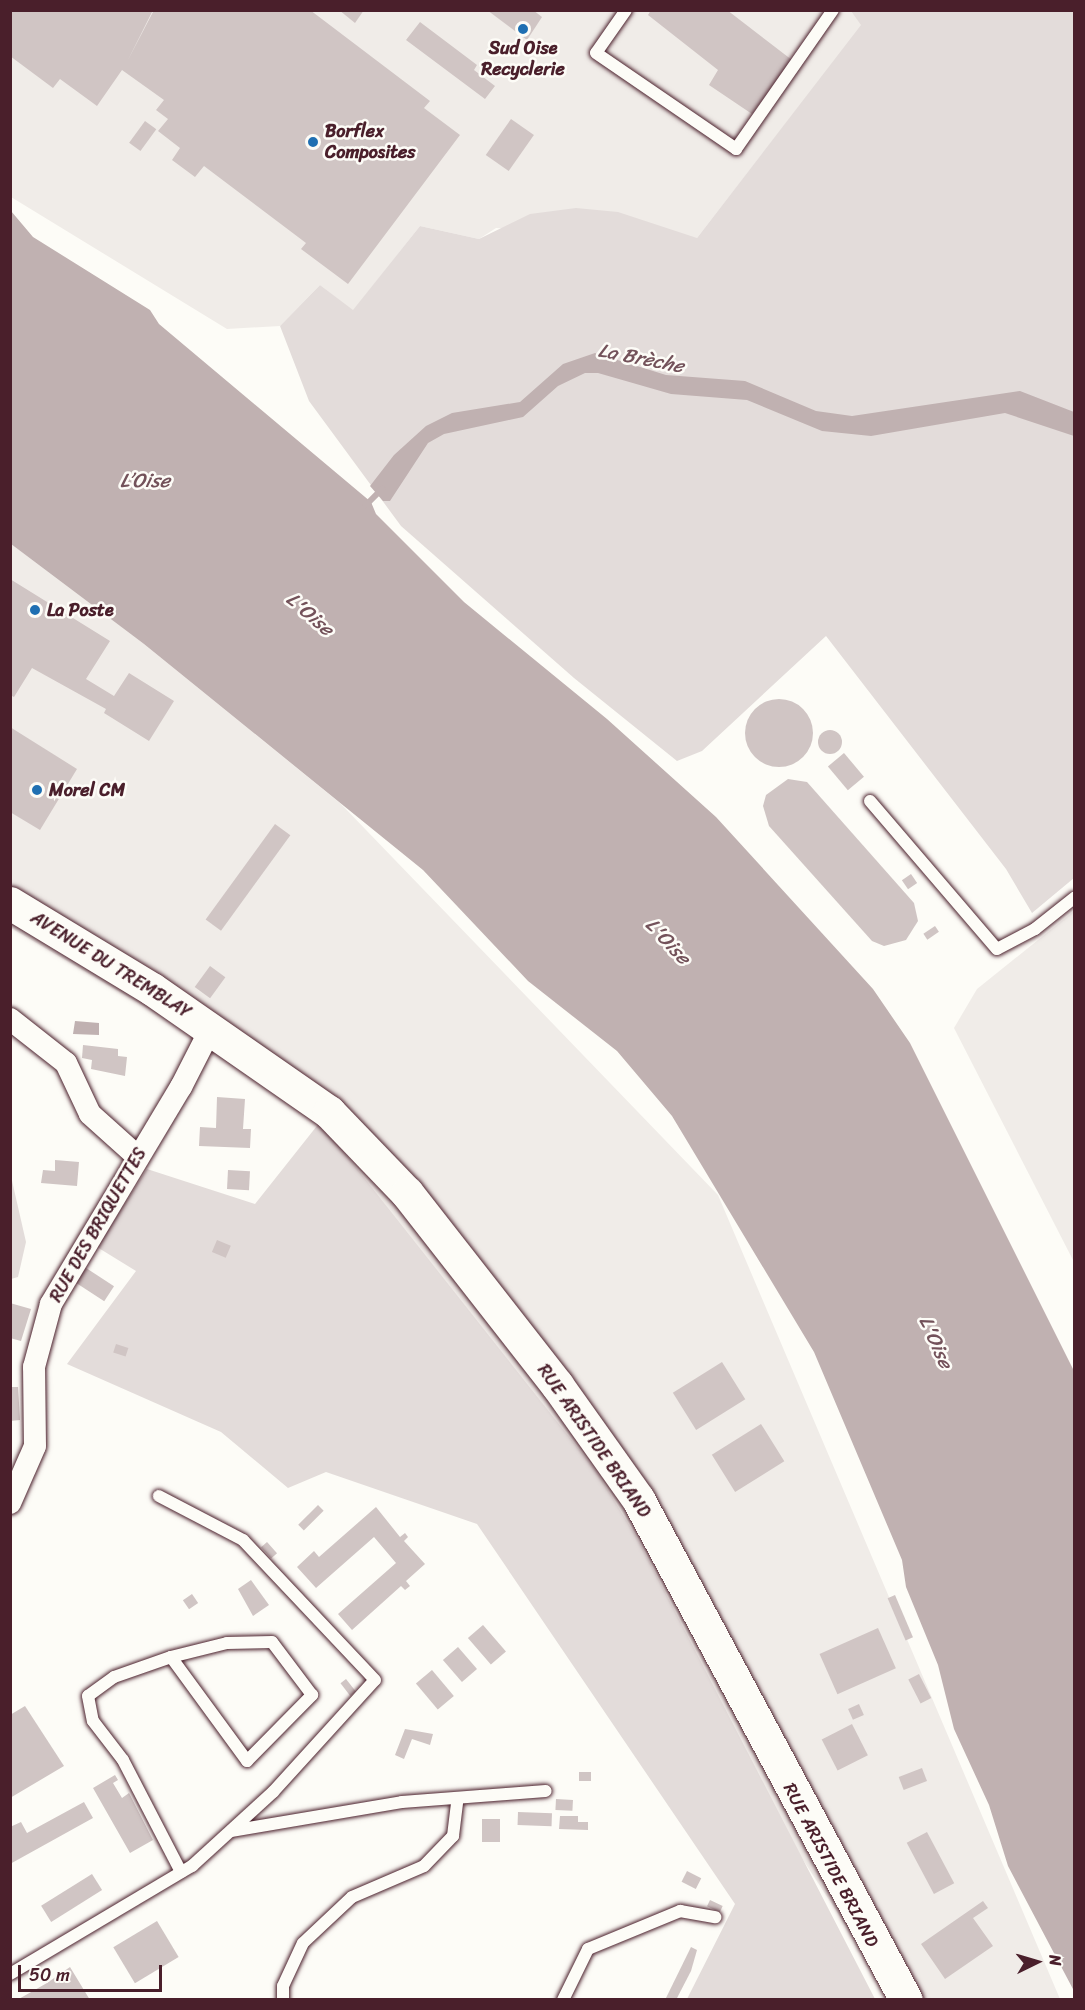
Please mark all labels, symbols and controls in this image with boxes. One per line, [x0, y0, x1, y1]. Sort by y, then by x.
marker: Sud Oise Recyclerie [516, 22, 530, 36]
place label: Sud Oise Recyclerie [481, 38, 565, 80]
place label: Borflex Composites [325, 121, 416, 164]
marker: Borflex Composites [306, 135, 320, 149]
water label: La Brèche [596, 338, 686, 378]
water label: L’Oise [120, 468, 170, 492]
water label: L'Oise [281, 587, 339, 641]
place label: La Poste [47, 599, 114, 621]
marker: La Poste [28, 603, 42, 617]
place label: Morel CM [49, 779, 126, 801]
marker: Morel CM [30, 783, 44, 797]
street label: AVENUE DU TREMBLAY [27, 907, 195, 1023]
water label: L'Oise [641, 913, 695, 969]
street label: RUE DES BRIQUETTES [45, 1143, 151, 1307]
water label: L'Oise [914, 1312, 958, 1372]
street label: RUE ARISTIDE BRIAND [533, 1360, 655, 1522]
street label: RUE ARISTIDE BRIAND [779, 1780, 883, 1950]
north arrow [1007, 1932, 1067, 1992]
scale bar [21, 1953, 165, 1991]
text: N [1041, 1954, 1070, 1967]
text: 50 m [29, 1959, 70, 1991]

